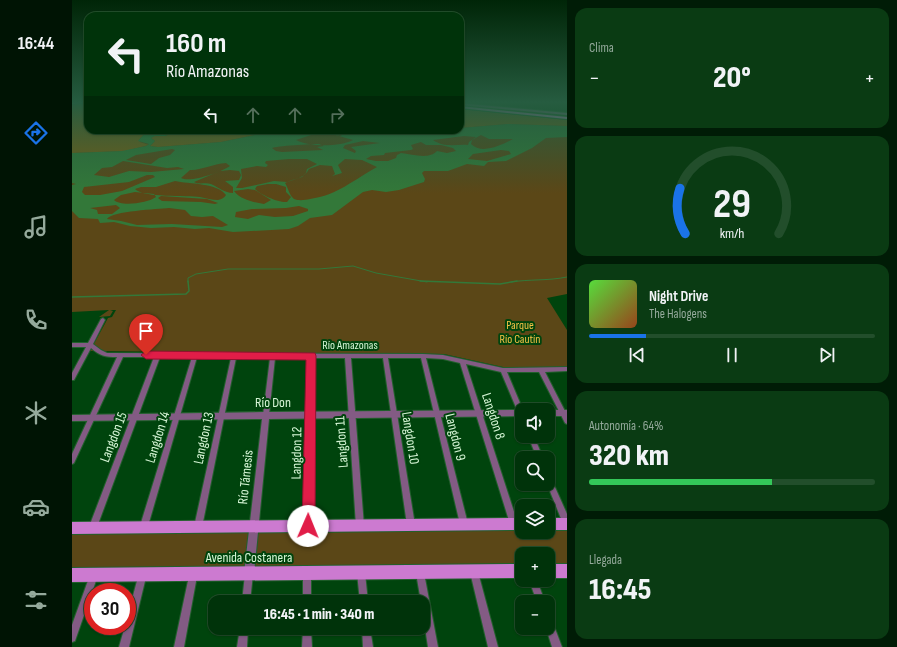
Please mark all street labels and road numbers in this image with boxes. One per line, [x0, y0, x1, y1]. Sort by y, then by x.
street label: Río Amazonas [322, 338, 378, 353]
street label: Langdon 8 [478, 391, 509, 442]
street label: Río Don [255, 394, 291, 411]
street label: Langdon 15 [96, 409, 131, 465]
street label: Langdon 14 [142, 409, 173, 465]
street label: Langdon 13 [190, 410, 217, 466]
street label: Langdon 10 [398, 411, 423, 466]
street label: Langdon 9 [441, 412, 470, 463]
street label: Langdon 11 [331, 415, 352, 468]
street label: Langdon 12 [288, 426, 305, 480]
street label: Río Támesis [234, 449, 257, 505]
street label: Avenida Costanera [205, 549, 292, 566]

